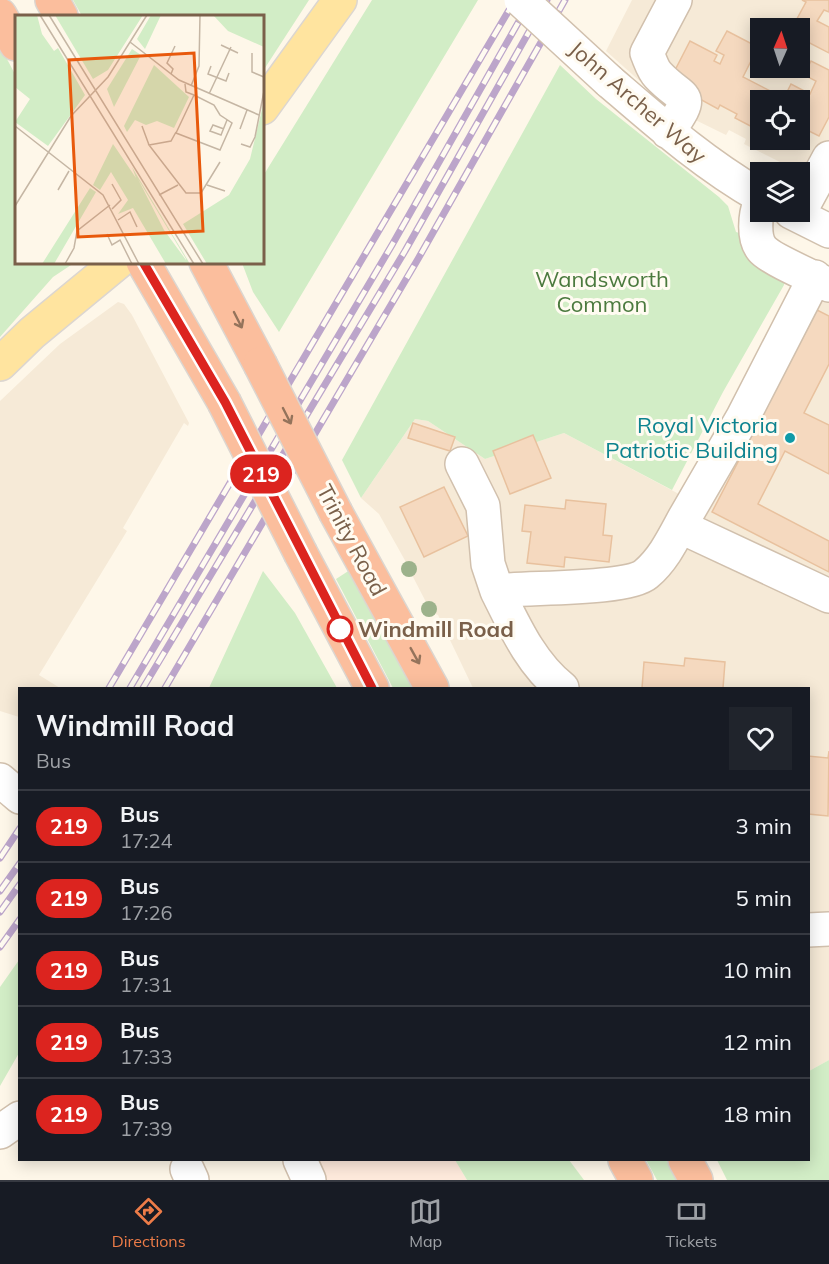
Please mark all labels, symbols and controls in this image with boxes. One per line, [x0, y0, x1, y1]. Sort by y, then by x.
inset map [15, 15, 264, 264]
north arrow [750, 18, 810, 78]
map controls [750, 18, 810, 222]
street label: John Archer Way [564, 35, 713, 169]
button: locate [750, 90, 810, 150]
button: layers [750, 162, 810, 222]
park label: Wandsworth Common [535, 265, 669, 318]
one-way arrow [232, 311, 244, 329]
one-way arrow [281, 407, 293, 424]
place label: Royal Victoria Patriotic Building [605, 411, 778, 464]
marker: Royal Victoria Patriotic Building [783, 431, 797, 445]
line badge: 219 [226, 454, 296, 494]
text: 219 [242, 461, 280, 487]
street label: Trinity Road [311, 479, 393, 601]
place label: Windmill Road [358, 615, 514, 643]
marker: Windmill Road [327, 616, 353, 642]
one-way arrow [409, 647, 421, 664]
button: heart [729, 707, 792, 770]
text: Windmill Road [36, 708, 234, 743]
text: Bus [36, 748, 71, 773]
text: Bus [120, 800, 159, 828]
text: 3 min [736, 812, 792, 840]
text: 219 [50, 813, 88, 839]
text: 17:24 [120, 828, 173, 853]
text: Bus [120, 872, 159, 900]
text: 5 min [736, 884, 792, 912]
text: 219 [50, 885, 88, 911]
text: 17:26 [120, 900, 173, 925]
text: Bus [120, 944, 159, 972]
text: 10 min [722, 956, 792, 984]
text: 219 [50, 957, 88, 983]
text: 17:31 [120, 972, 173, 997]
text: Bus [120, 1016, 159, 1044]
text: 12 min [722, 1028, 792, 1056]
text: 219 [50, 1029, 88, 1055]
text: 17:33 [120, 1044, 173, 1069]
text: Bus [120, 1088, 159, 1116]
text: 18 min [722, 1100, 792, 1128]
text: 219 [50, 1101, 88, 1127]
text: 17:39 [120, 1116, 173, 1141]
tab: Directions [112, 1195, 186, 1251]
tab: Map [409, 1195, 442, 1251]
tab: Tickets [666, 1195, 717, 1251]

